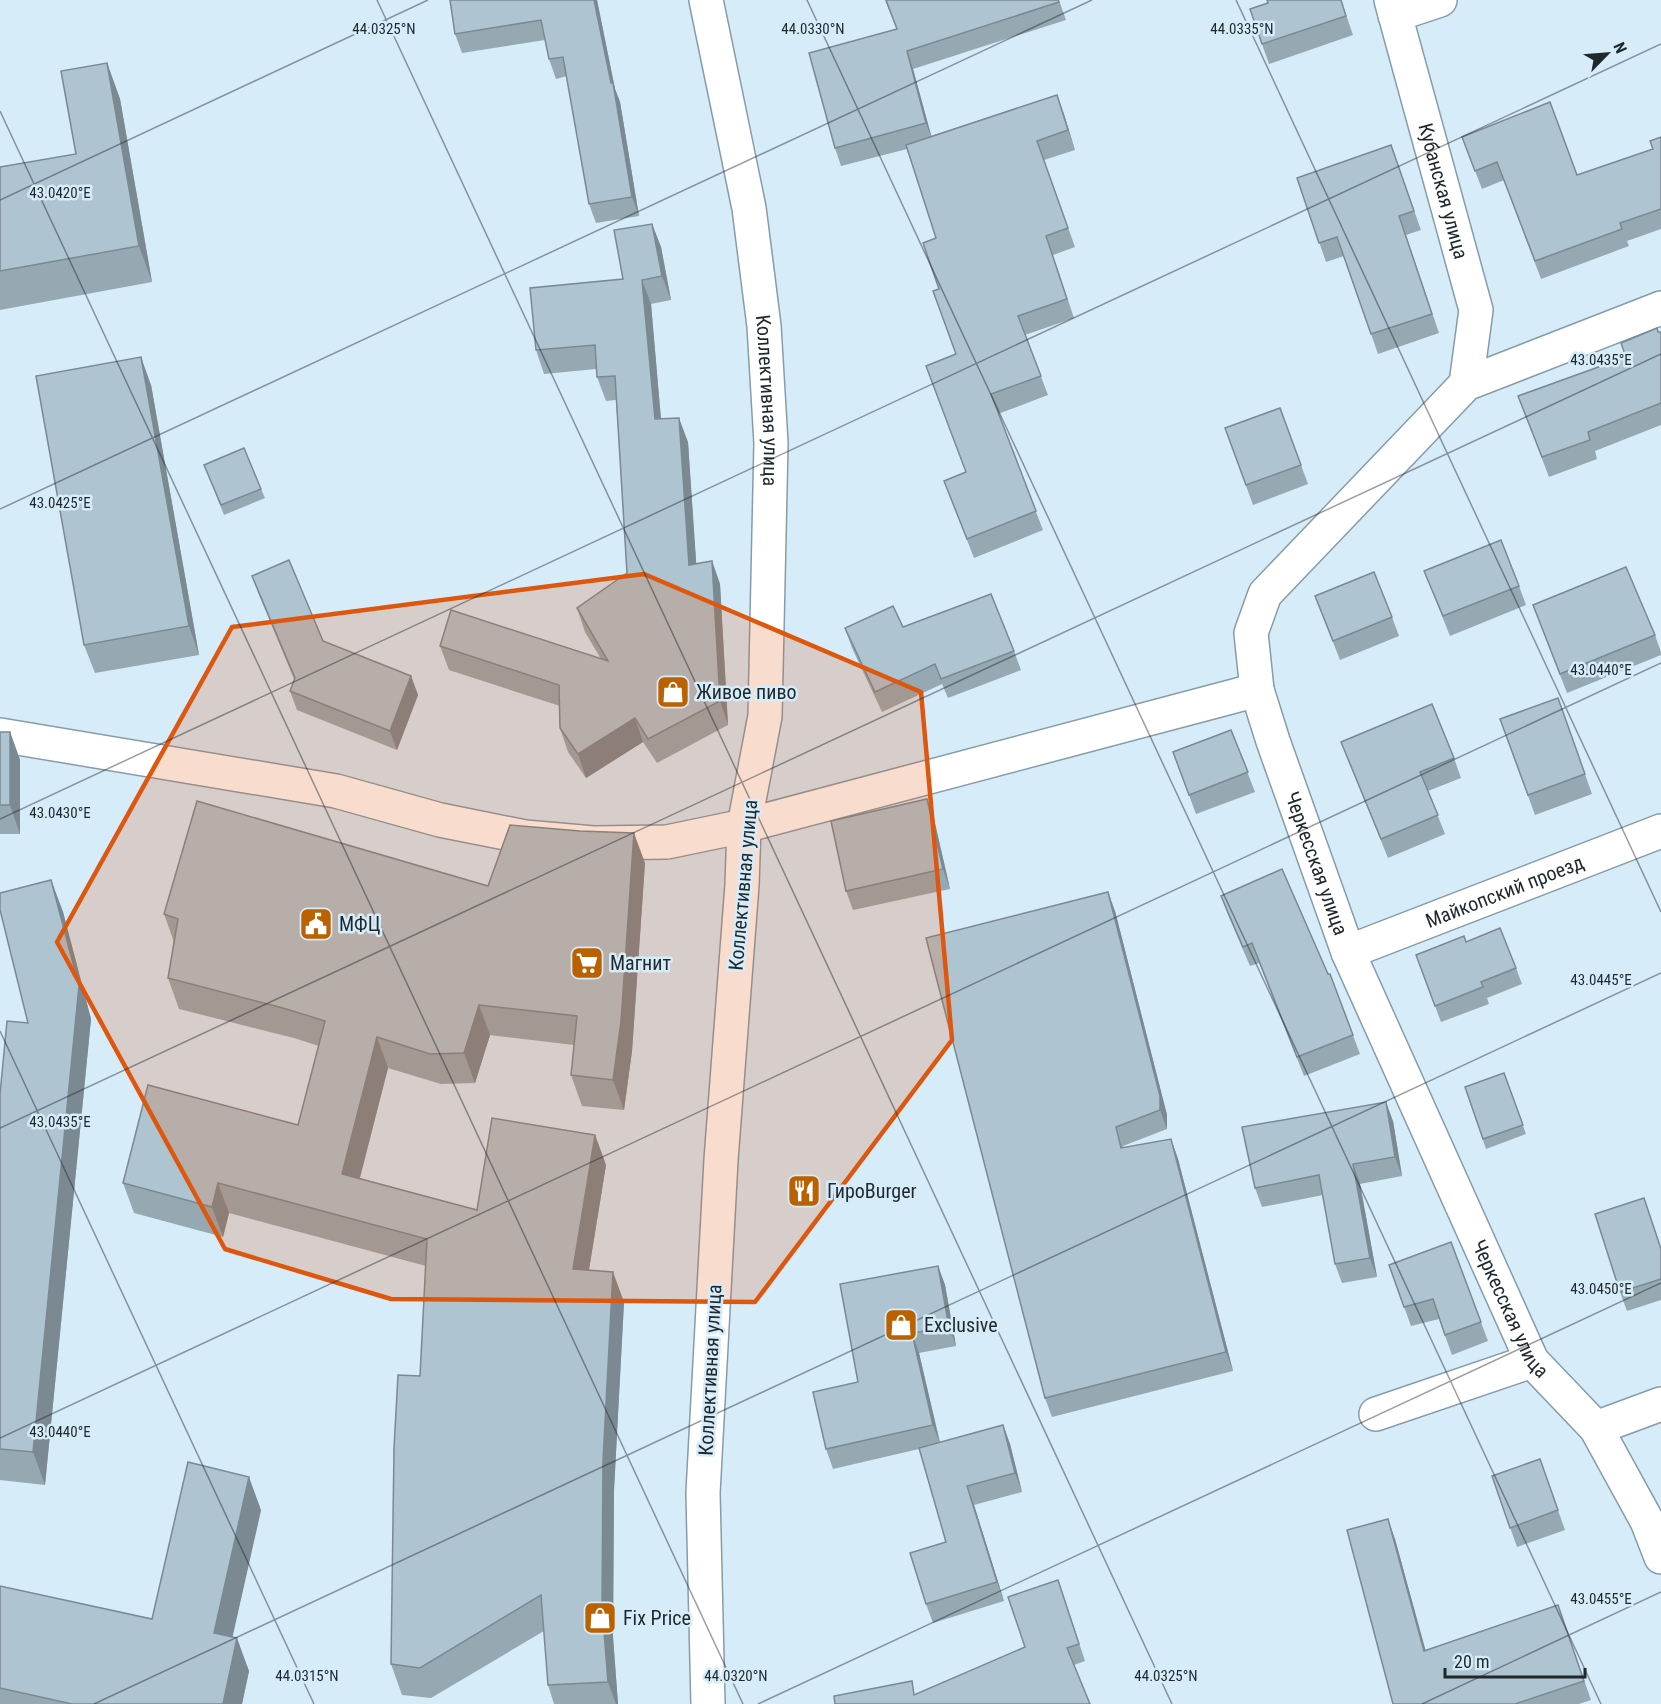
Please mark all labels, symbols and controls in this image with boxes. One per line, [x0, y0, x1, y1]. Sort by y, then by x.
text: 44.0325°N [352, 20, 416, 38]
text: 44.0330°N [781, 20, 845, 38]
text: 44.0335°N [1210, 20, 1274, 38]
north arrow [1577, 24, 1637, 84]
text: N [1609, 39, 1631, 56]
street label: Кубанская улица [1413, 120, 1473, 262]
text: 43.0420°E [29, 184, 91, 202]
street label: Коллективная улица [751, 313, 783, 486]
text: 43.0435°E [1570, 351, 1632, 369]
text: 43.0425°E [29, 494, 91, 512]
text: 43.0440°E [1570, 661, 1632, 679]
shop icon: Живое пиво [655, 674, 691, 710]
place label: Живое пиво [696, 680, 797, 704]
street label: Черкесская улица [1280, 788, 1353, 938]
street label: Коллективная улица [724, 799, 762, 971]
text: 43.0430°E [29, 804, 91, 822]
street label: Майкопский проезд [1422, 850, 1587, 933]
public building icon: МФЦ [298, 906, 334, 942]
place label: МФЦ [339, 912, 381, 936]
supermarket icon: Магнит [569, 945, 605, 981]
place label: Магнит [610, 951, 671, 975]
text: 43.0445°E [1570, 971, 1632, 989]
text: 43.0435°E [29, 1113, 91, 1131]
restaurant icon: ГироBurger [786, 1173, 822, 1209]
place label: ГироBurger [827, 1179, 917, 1203]
street label: Черкесская улица [1467, 1236, 1554, 1383]
text: 43.0450°E [1570, 1280, 1632, 1298]
street label: Коллективная улица [694, 1284, 726, 1456]
shop icon: Exclusive [883, 1307, 919, 1343]
place label: Exclusive [924, 1313, 998, 1337]
text: 43.0440°E [29, 1423, 91, 1441]
text: 43.0455°E [1570, 1590, 1632, 1608]
shop icon: Fix Price [582, 1600, 618, 1636]
place label: Fix Price [623, 1606, 691, 1630]
scale bar [1445, 1641, 1584, 1679]
text: 20 m [1454, 1651, 1489, 1672]
text: 44.0315°N [275, 1667, 339, 1685]
text: 44.0320°N [704, 1667, 768, 1685]
text: 44.0325°N [1134, 1667, 1198, 1685]

